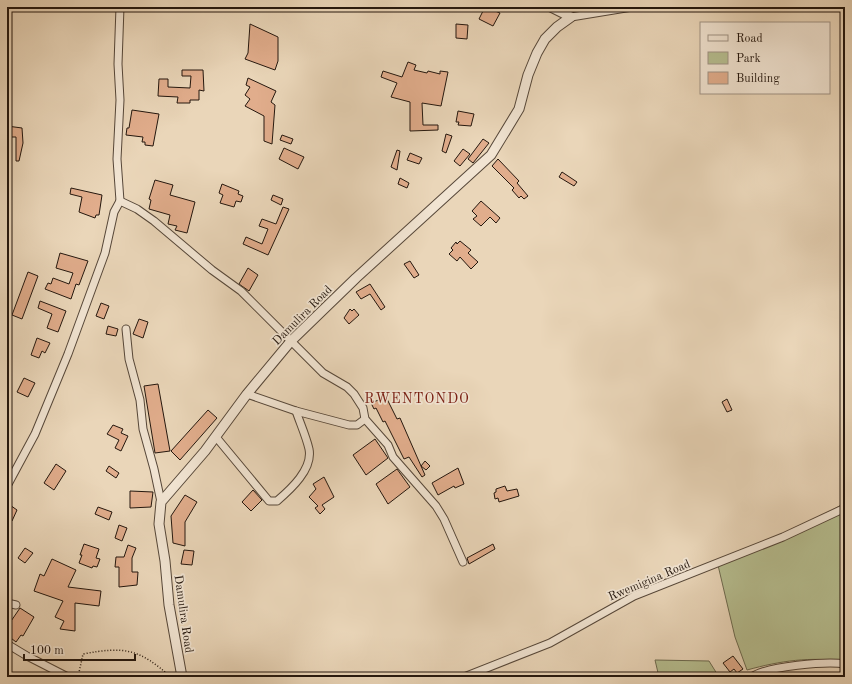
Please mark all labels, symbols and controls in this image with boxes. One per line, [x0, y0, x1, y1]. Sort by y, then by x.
legend [700, 22, 830, 94]
text: Road [736, 33, 763, 45]
text: Park [736, 53, 761, 65]
text: Building [736, 73, 780, 85]
street label: Damulira Road [271, 284, 335, 348]
district label: RWENTONDO [364, 392, 470, 406]
street label: Rwemigina Road [607, 558, 692, 604]
street label: Damulira Road [172, 574, 194, 654]
scale bar [24, 636, 135, 662]
text: 100 m [30, 645, 64, 657]

